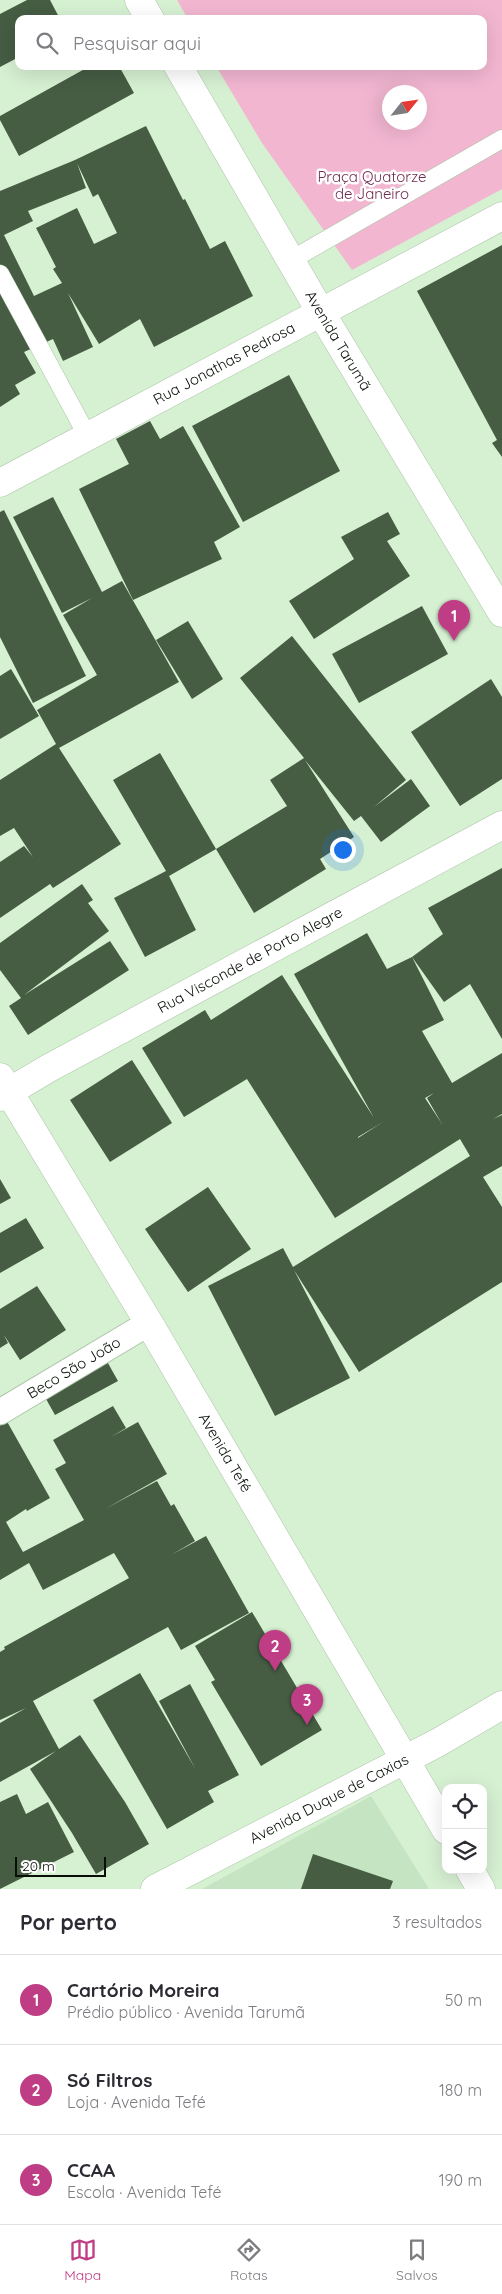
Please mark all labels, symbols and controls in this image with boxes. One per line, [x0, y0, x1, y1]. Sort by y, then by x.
search box [15, 15, 487, 70]
icon: search [33, 29, 61, 57]
text: Pesquisar aqui [73, 31, 201, 55]
north arrow [382, 85, 427, 130]
park label: Praça Quatorze de Janeiro [317, 167, 427, 203]
street label: Avenida Tarumã [301, 287, 376, 394]
street label: Rua Jonathas Pedrosa [150, 318, 298, 409]
pin: 1 [438, 600, 470, 641]
your location [330, 837, 356, 863]
street label: Rua Visconde de Porto Alegre [154, 902, 346, 1017]
street label: Beco São João [23, 1332, 124, 1403]
street label: Avenida Tefé [195, 1409, 256, 1496]
pin: 2 [259, 1630, 291, 1671]
pin: 3 [291, 1684, 323, 1725]
street label: Avenida Duque de Caxias [246, 1749, 412, 1847]
map controls [442, 1784, 487, 1874]
button: locate [442, 1784, 487, 1829]
button: layers [442, 1829, 487, 1874]
scale bar [15, 1854, 106, 1877]
text: 20 m [22, 1857, 55, 1875]
text: Por perto [20, 1909, 117, 1935]
text: 3 resultados [392, 1912, 482, 1932]
text: Cartório Moreira [67, 1978, 220, 2002]
text: 1 [33, 1990, 39, 2010]
text: 50 m [445, 1990, 482, 2010]
text: Prédio público · Avenida Tarumã [67, 2002, 305, 2022]
text: Só Filtros [67, 2068, 152, 2092]
text: 2 [31, 2080, 41, 2100]
text: 180 m [439, 2080, 482, 2100]
text: Loja · Avenida Tefé [67, 2092, 206, 2112]
text: CCAA [67, 2158, 115, 2182]
text: 3 [32, 2170, 40, 2190]
text: 190 m [439, 2170, 482, 2190]
text: Escola · Avenida Tefé [67, 2182, 222, 2202]
tab: Mapa [64, 2236, 101, 2284]
tab: Rotas [230, 2236, 267, 2284]
tab: Salvos [396, 2236, 438, 2284]

